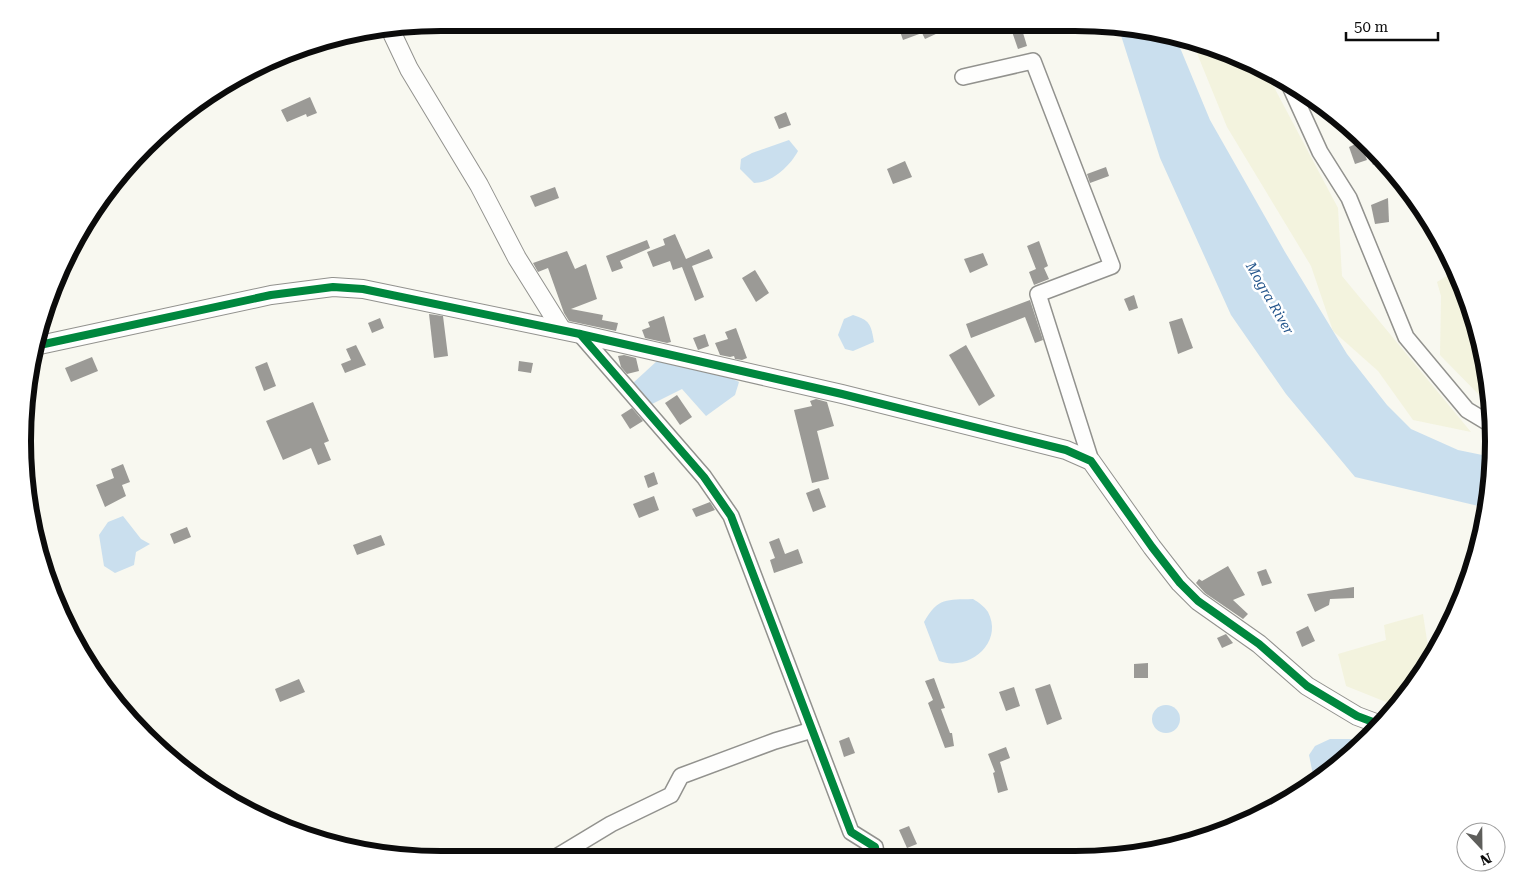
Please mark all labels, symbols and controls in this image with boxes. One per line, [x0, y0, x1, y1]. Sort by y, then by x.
scale bar [1346, 10, 1438, 42]
text: 50 m [1354, 18, 1389, 36]
water label: Mogra River [1242, 258, 1297, 337]
north arrow [1456, 822, 1506, 872]
text: N [1478, 850, 1494, 869]

